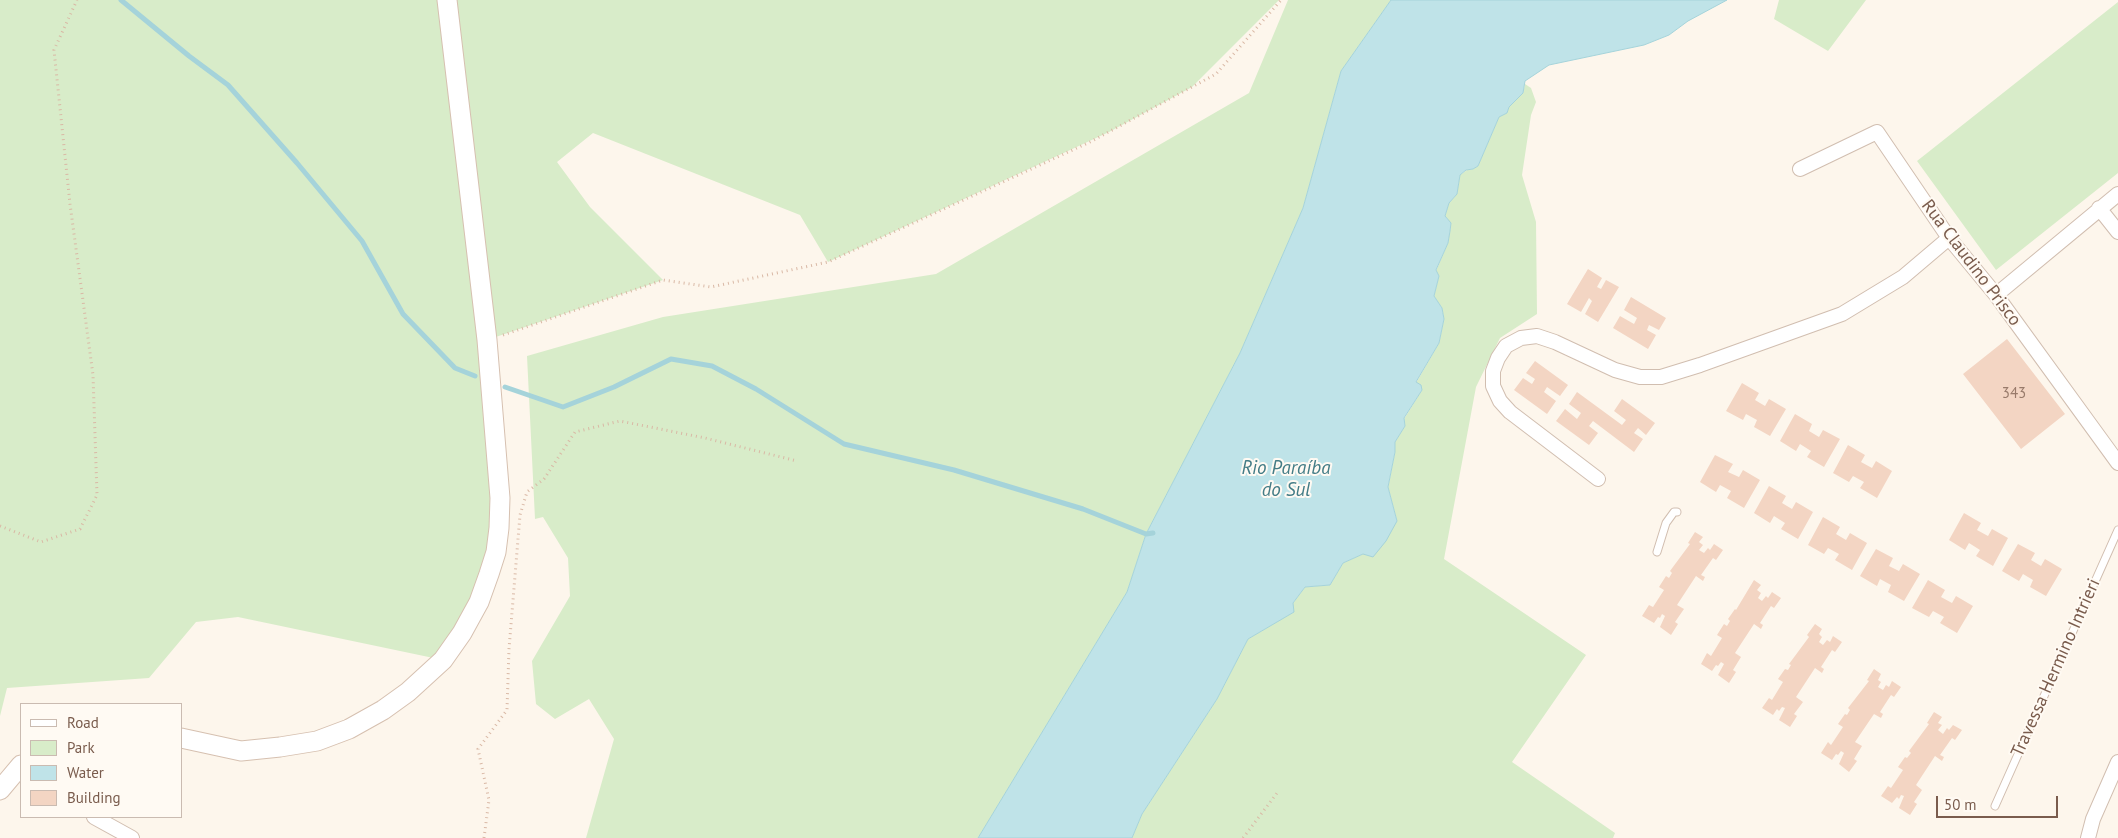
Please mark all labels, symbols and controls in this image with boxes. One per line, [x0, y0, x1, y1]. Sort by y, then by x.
street label: Rua Claudino Prisco [1917, 196, 2025, 330]
house number: 343 [2002, 385, 2026, 403]
water label: Rio Paraíba do Sul [1242, 458, 1330, 502]
street label: Travessa Hermino Intrieri [2007, 575, 2105, 761]
legend [20, 703, 182, 818]
text: Road [67, 713, 99, 732]
text: Park [67, 738, 95, 757]
text: Water [67, 763, 104, 782]
scale bar [1938, 786, 2060, 818]
text: Building [67, 788, 121, 807]
text: 50 m [1944, 795, 1977, 814]

